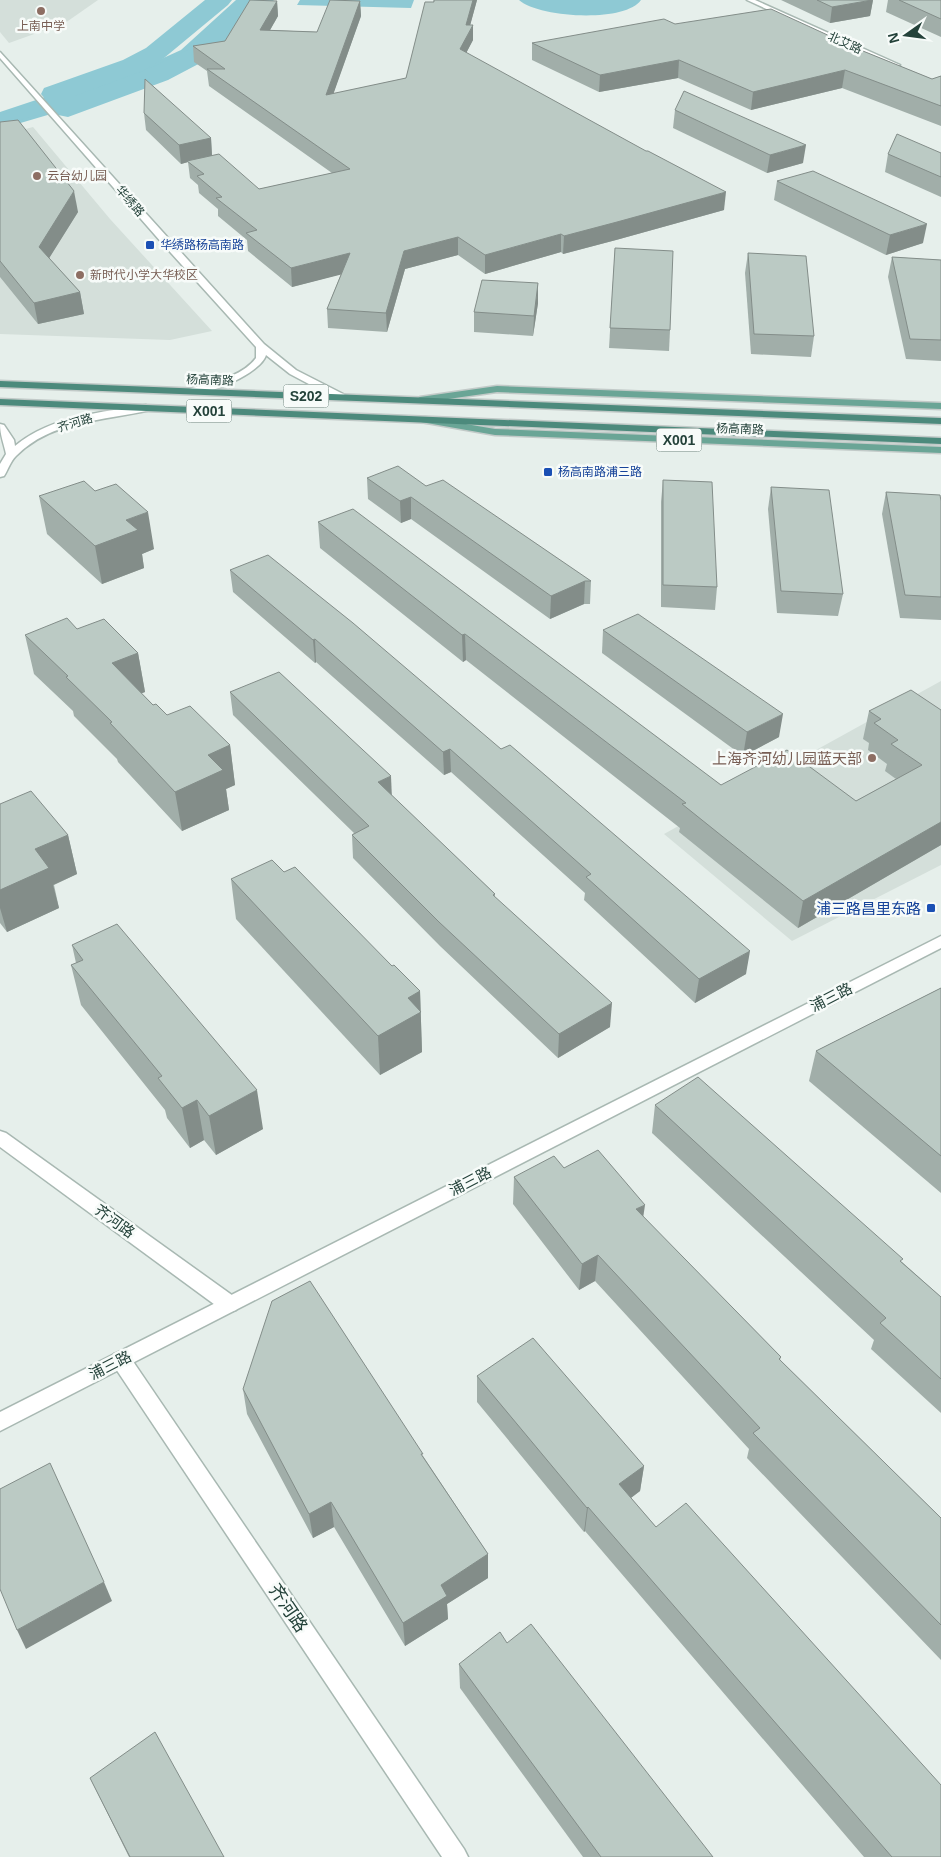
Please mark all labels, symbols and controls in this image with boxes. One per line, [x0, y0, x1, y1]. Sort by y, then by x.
marker: 上南中学 [35, 5, 47, 17]
north arrow [881, 10, 931, 60]
place label: 上南中学 [17, 19, 65, 33]
street label: 北艾路 [826, 29, 864, 57]
text: N [884, 31, 902, 45]
place label: 云台幼儿园 [47, 169, 107, 183]
marker: 云台幼儿园 [31, 170, 43, 182]
street label: 华绣路 [113, 183, 147, 219]
place label: 华绣路杨高南路 [160, 238, 244, 252]
marker: 华绣路杨高南路 [144, 239, 156, 251]
place label: 新时代小学大华校区 [90, 268, 198, 282]
marker: 新时代小学大华校区 [74, 269, 86, 281]
street label: 杨高南路 [186, 372, 234, 388]
road number: S202 [284, 384, 328, 408]
road number: X001 [186, 400, 232, 422]
street label: 齐河路 [56, 411, 94, 435]
street label: 杨高南路 [716, 421, 764, 437]
road number: X001 [656, 428, 702, 452]
place label: 杨高南路浦三路 [558, 465, 642, 479]
marker: 杨高南路浦三路 [542, 466, 554, 478]
place label: 上海齐河幼儿园蓝天部 [712, 750, 862, 767]
marker: 上海齐河幼儿园蓝天部 [866, 752, 878, 764]
place label: 浦三路昌里东路 [816, 900, 921, 917]
marker: 浦三路昌里东路 [925, 902, 937, 914]
street label: 浦三路 [807, 979, 855, 1015]
street label: 浦三路 [446, 1163, 494, 1199]
street label: 齐河路 [92, 1201, 138, 1241]
street label: 浦三路 [86, 1347, 134, 1383]
street label: 齐河路 [265, 1580, 311, 1636]

